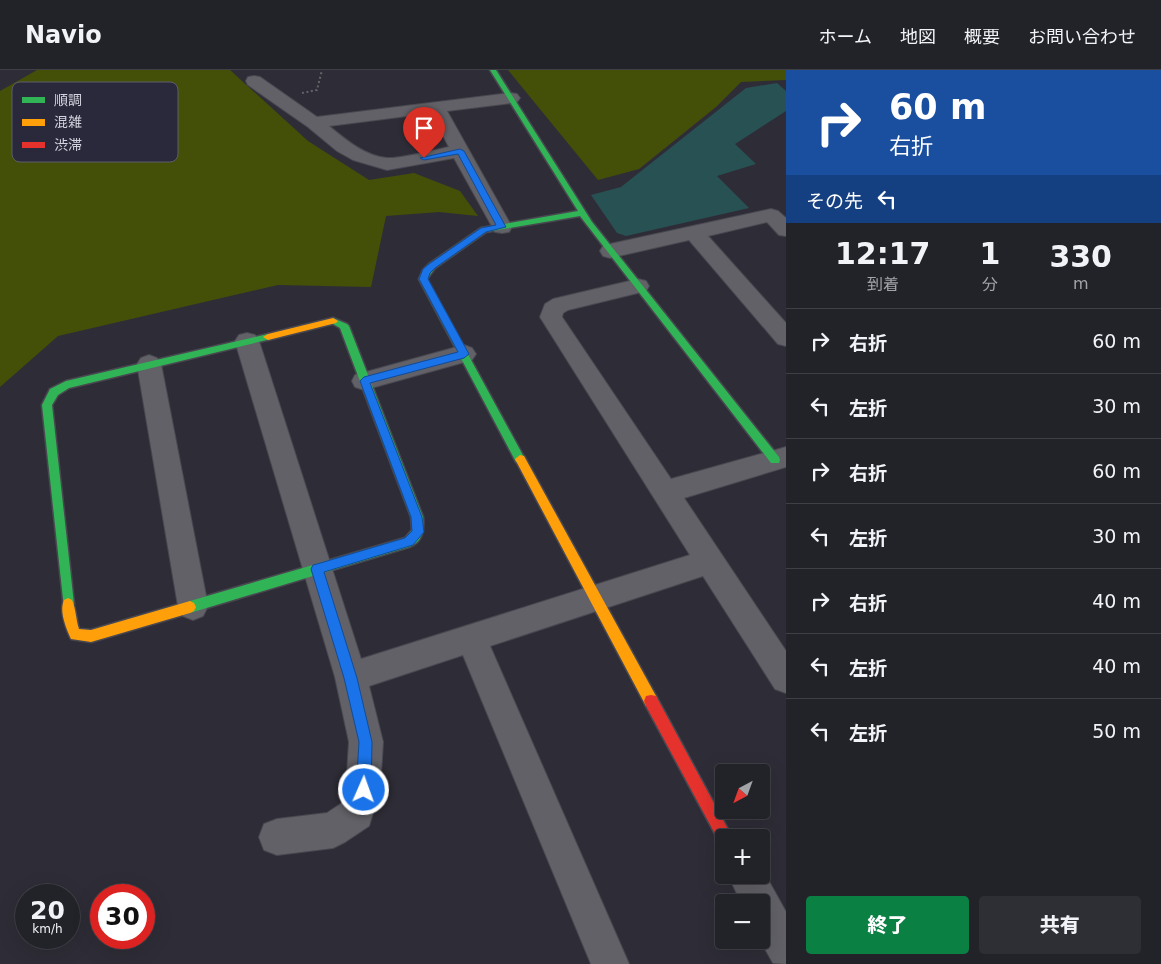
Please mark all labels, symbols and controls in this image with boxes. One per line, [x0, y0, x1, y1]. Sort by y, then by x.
text: Navio [25, 21, 102, 49]
text: ホーム [819, 26, 872, 47]
text: 地図 [900, 26, 936, 47]
text: 概要 [964, 26, 1000, 47]
text: お問い合わせ [1028, 26, 1136, 47]
legend [12, 82, 178, 162]
text: 60 m [889, 87, 986, 127]
icon: right [806, 90, 871, 155]
text: 順調 [54, 92, 82, 108]
pin [403, 107, 445, 158]
text: 混雑 [54, 114, 82, 130]
icon: arrive [410, 114, 438, 142]
text: 右折 [889, 134, 933, 159]
text: 渋滞 [54, 137, 82, 153]
icon: left [873, 185, 901, 213]
text: その先 [806, 190, 863, 212]
text: 12:17 [835, 236, 931, 271]
text: 1 [980, 236, 1000, 271]
text: 330 [1049, 239, 1112, 274]
text: m [1073, 274, 1088, 293]
text: 到着 [867, 275, 899, 294]
text: 分 [982, 275, 998, 294]
icon: right [806, 327, 834, 355]
text: 60 m [1092, 330, 1141, 352]
text: 右折 [849, 332, 887, 354]
icon: left [806, 392, 834, 420]
text: 30 m [1092, 395, 1141, 417]
text: 左折 [849, 397, 887, 419]
icon: right [806, 457, 834, 485]
text: 60 m [1092, 460, 1141, 482]
text: 右折 [849, 462, 887, 484]
icon: left [806, 522, 834, 550]
text: 30 m [1092, 525, 1141, 547]
text: 左折 [849, 527, 887, 549]
icon: right [806, 587, 834, 615]
text: 40 m [1092, 590, 1141, 612]
text: 右折 [849, 592, 887, 614]
icon: left [806, 652, 834, 680]
text: 40 m [1092, 655, 1141, 677]
text: 左折 [849, 657, 887, 679]
icon: left [806, 717, 834, 745]
text: 50 m [1092, 720, 1141, 742]
text: 左折 [849, 722, 887, 744]
position arrow [337, 763, 389, 815]
north arrow [715, 764, 770, 819]
map controls [715, 764, 770, 949]
button: + [715, 829, 770, 884]
speed limit sign: 30 [90, 884, 155, 949]
button: − [715, 894, 770, 949]
text: 20 [30, 896, 65, 925]
button: 終了 [806, 896, 969, 954]
button: 共有 [979, 896, 1141, 954]
text: km/h [32, 922, 63, 936]

